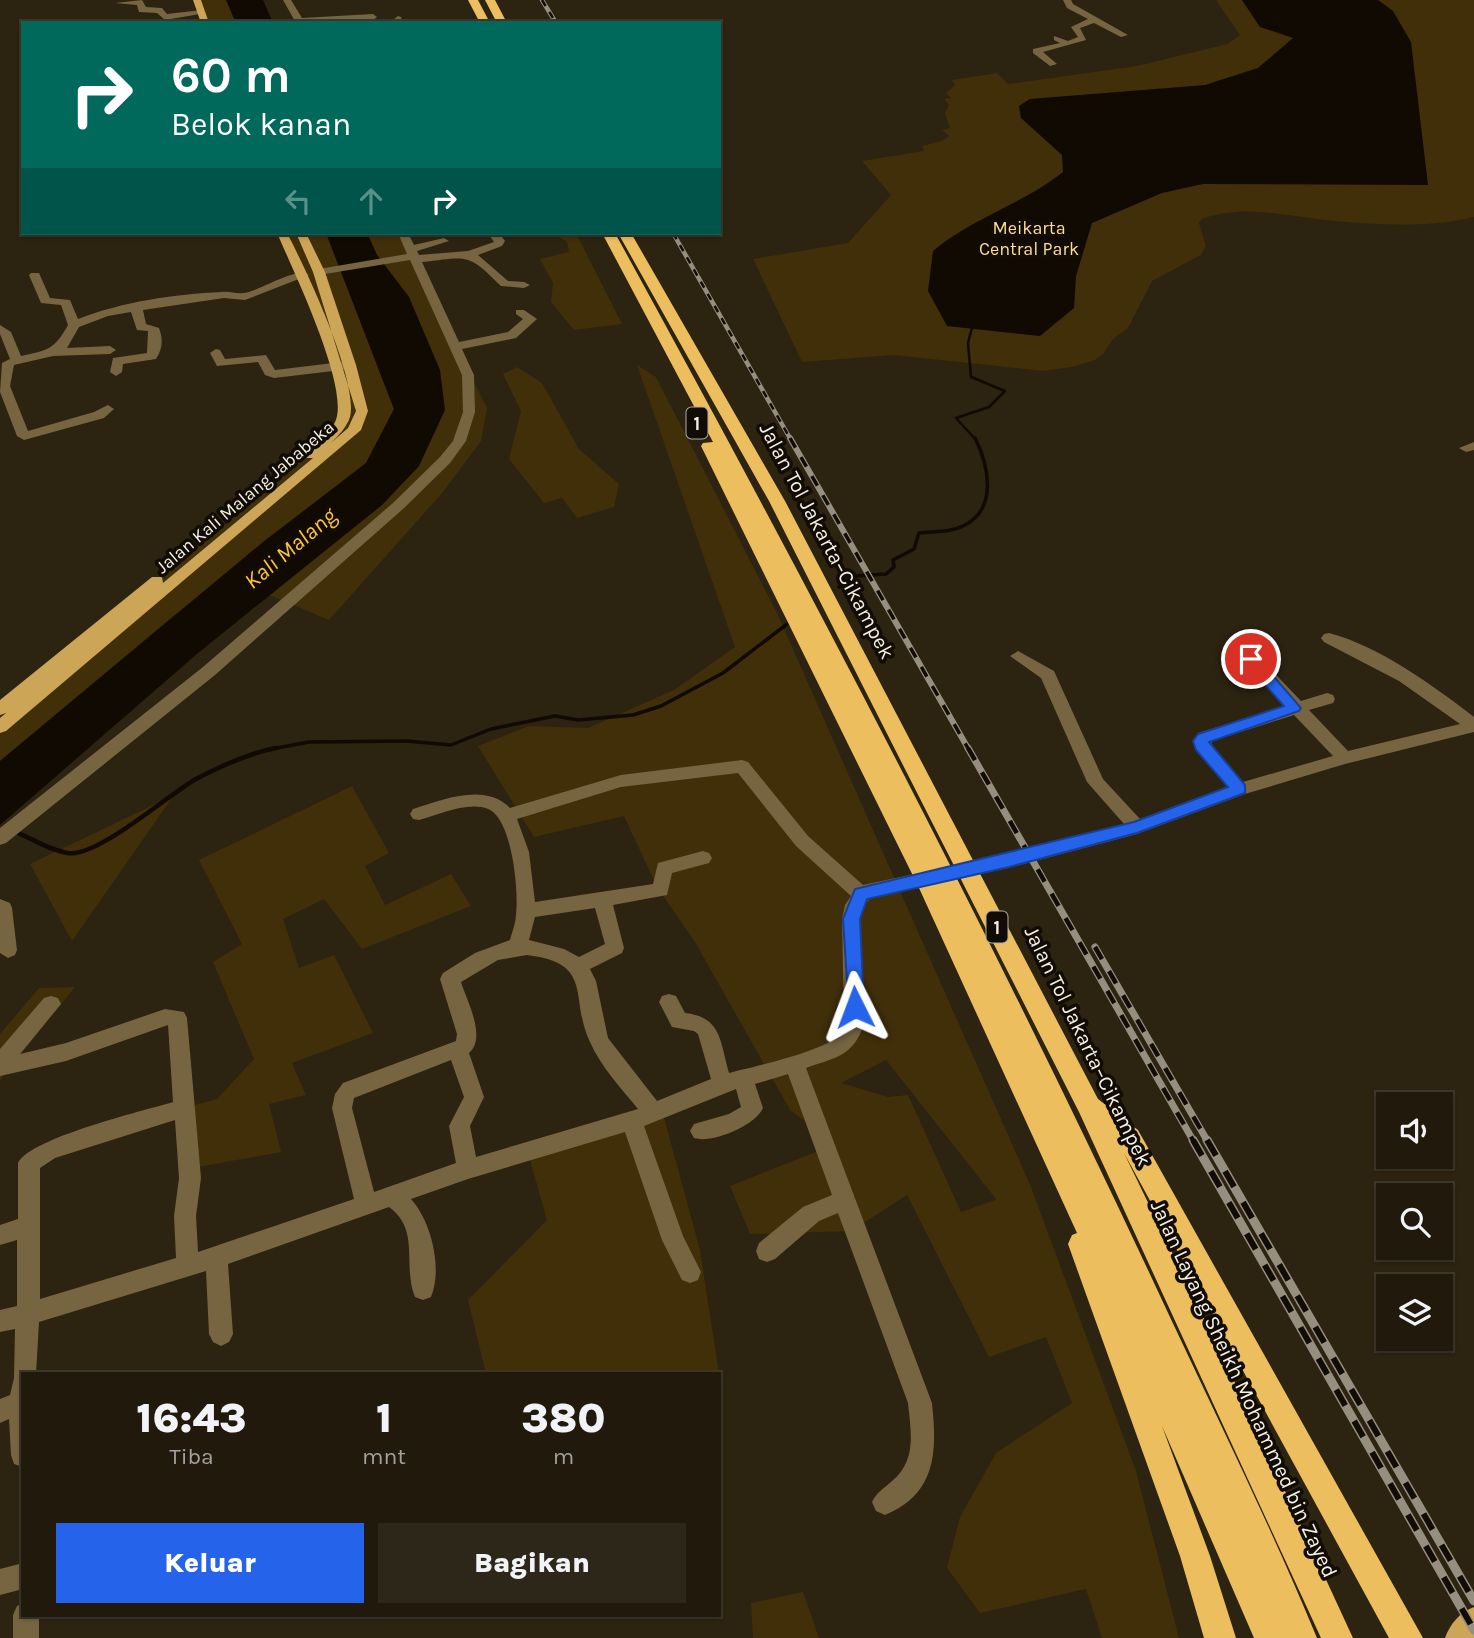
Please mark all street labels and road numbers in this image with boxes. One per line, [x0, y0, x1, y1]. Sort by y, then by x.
road number: 1 [686, 408, 708, 438]
street label: Jalan Kali Malang Jababeka [152, 416, 338, 578]
street label: Jalan Tol Jakarta–Cikampek [754, 419, 900, 663]
road number: 1 [986, 911, 1007, 942]
street label: Jalan Tol Jakarta–Cikampek [1019, 922, 1157, 1170]
street label: Jalan Layang Sheikh Mohammed bin Zayed [1146, 1196, 1342, 1582]

